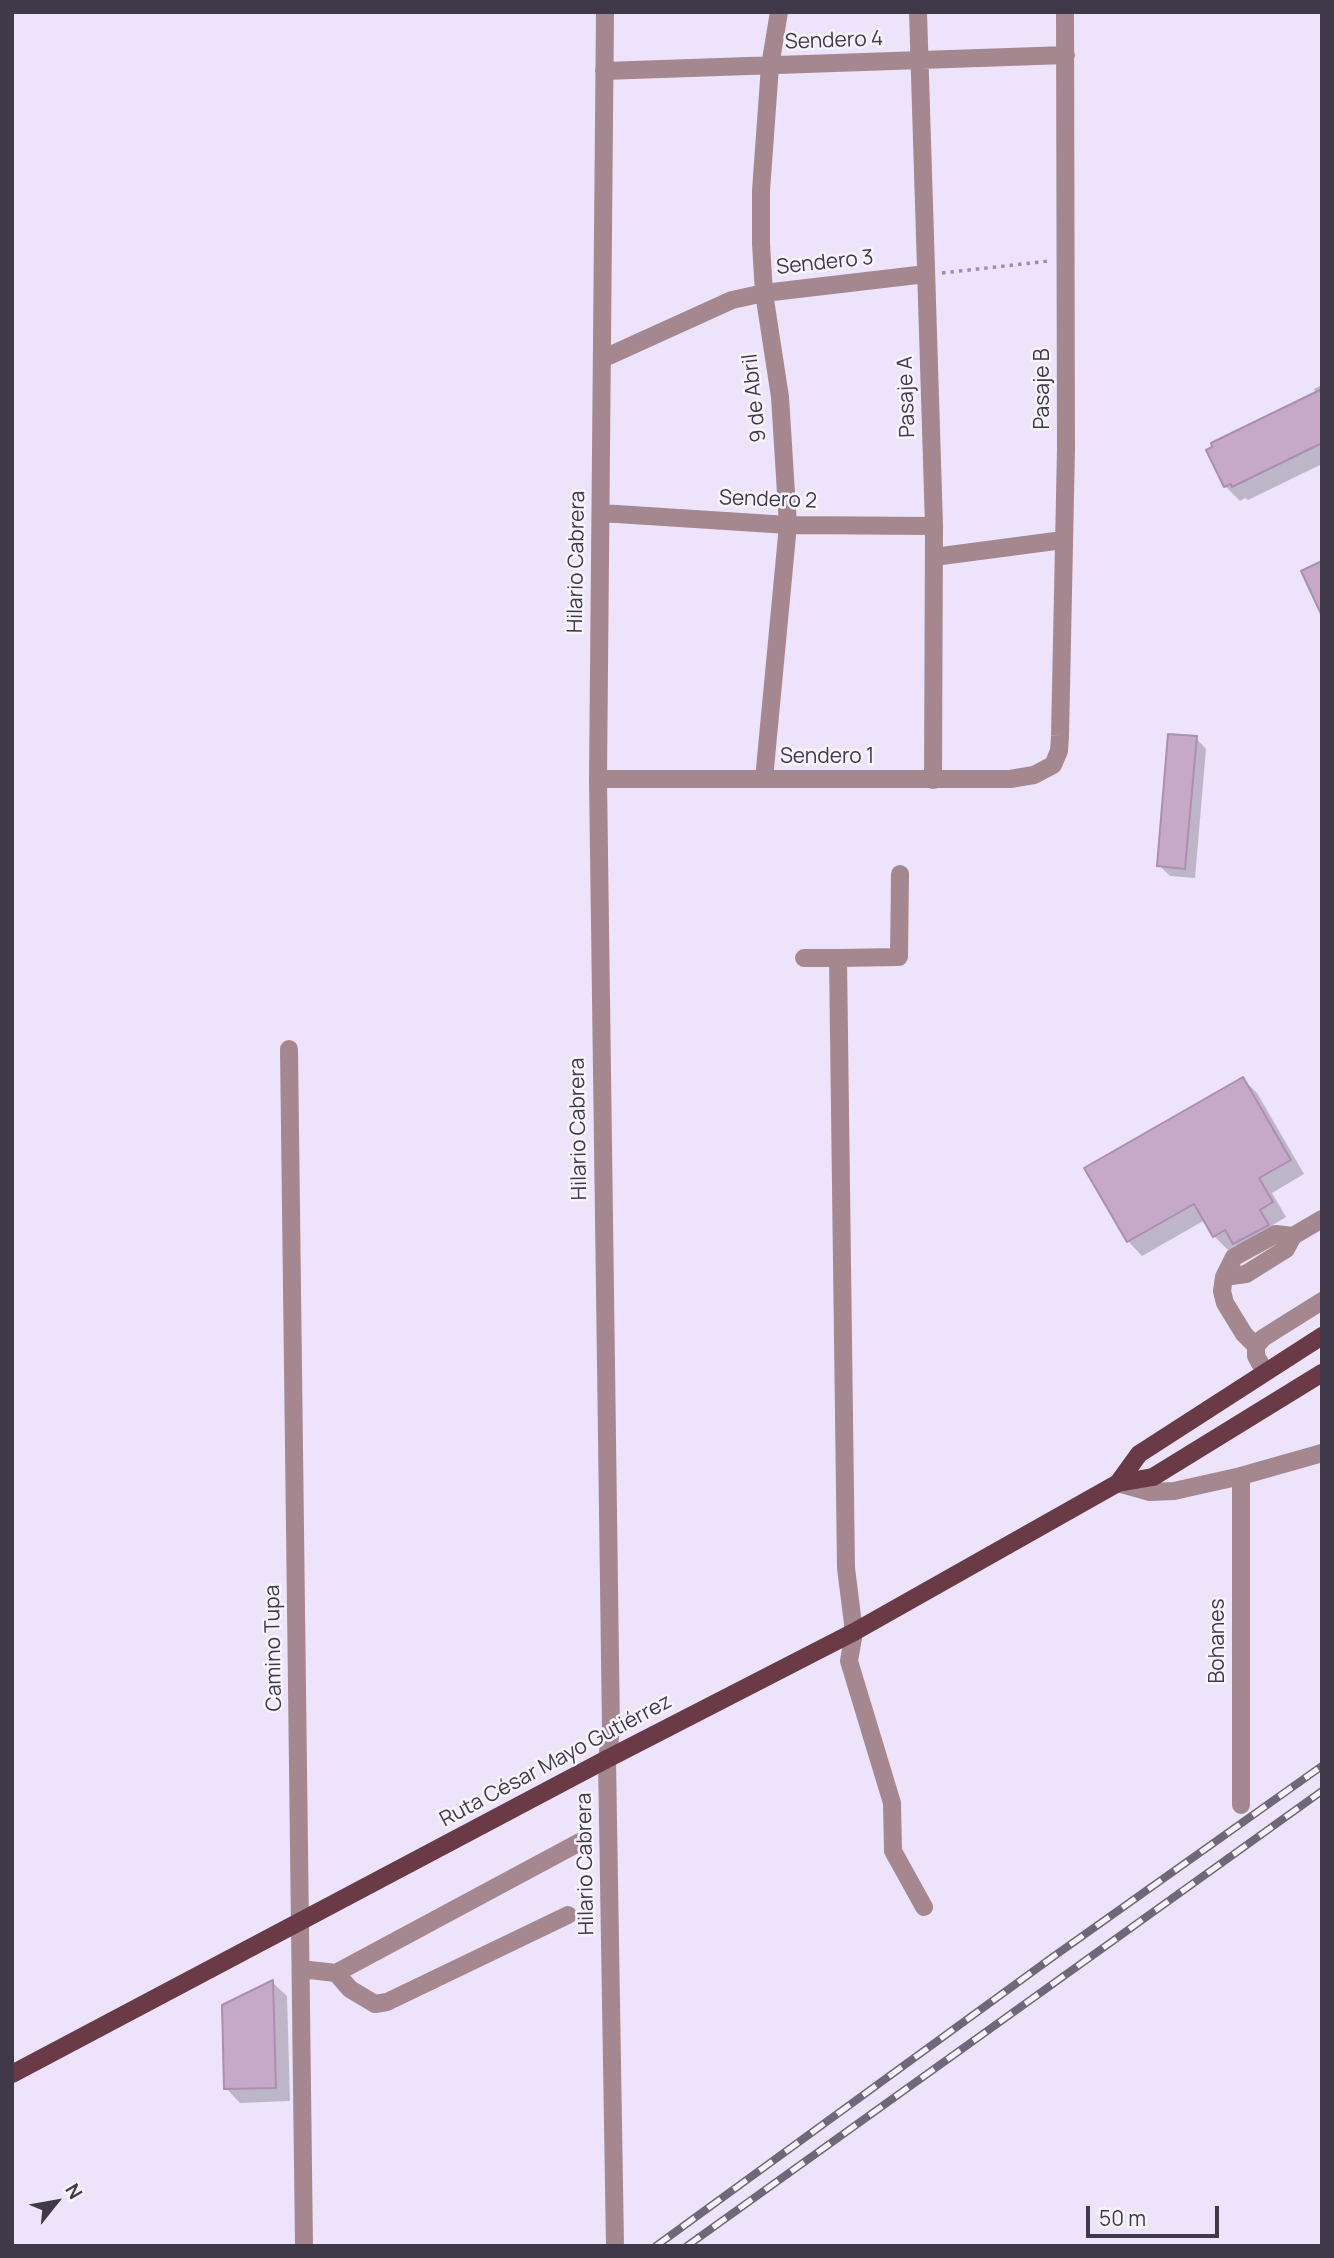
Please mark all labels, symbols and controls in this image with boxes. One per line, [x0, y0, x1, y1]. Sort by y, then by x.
street label: Sendero 4 [784, 27, 884, 55]
street label: Sendero 3 [775, 245, 875, 281]
street label: Pasaje B [1030, 348, 1056, 430]
street label: 9 de Abril [738, 352, 772, 444]
street label: Pasaje A [893, 356, 921, 438]
street label: Sendero 2 [719, 486, 817, 514]
street label: Hilario Cabrera [563, 491, 591, 633]
street label: Sendero 1 [780, 744, 874, 770]
street label: Hilario Cabrera [565, 1058, 593, 1200]
street label: Camino Tupa [260, 1585, 288, 1711]
street label: Bohanes [1205, 1598, 1231, 1684]
street label: Ruta César Mayo Gutiérrez [436, 1689, 676, 1833]
street label: Hilario Cabrera [572, 1793, 600, 1935]
north arrow [21, 2167, 91, 2237]
text: N [59, 2179, 89, 2204]
scale bar [1089, 2192, 1222, 2236]
text: 50 m [1099, 2204, 1146, 2232]

